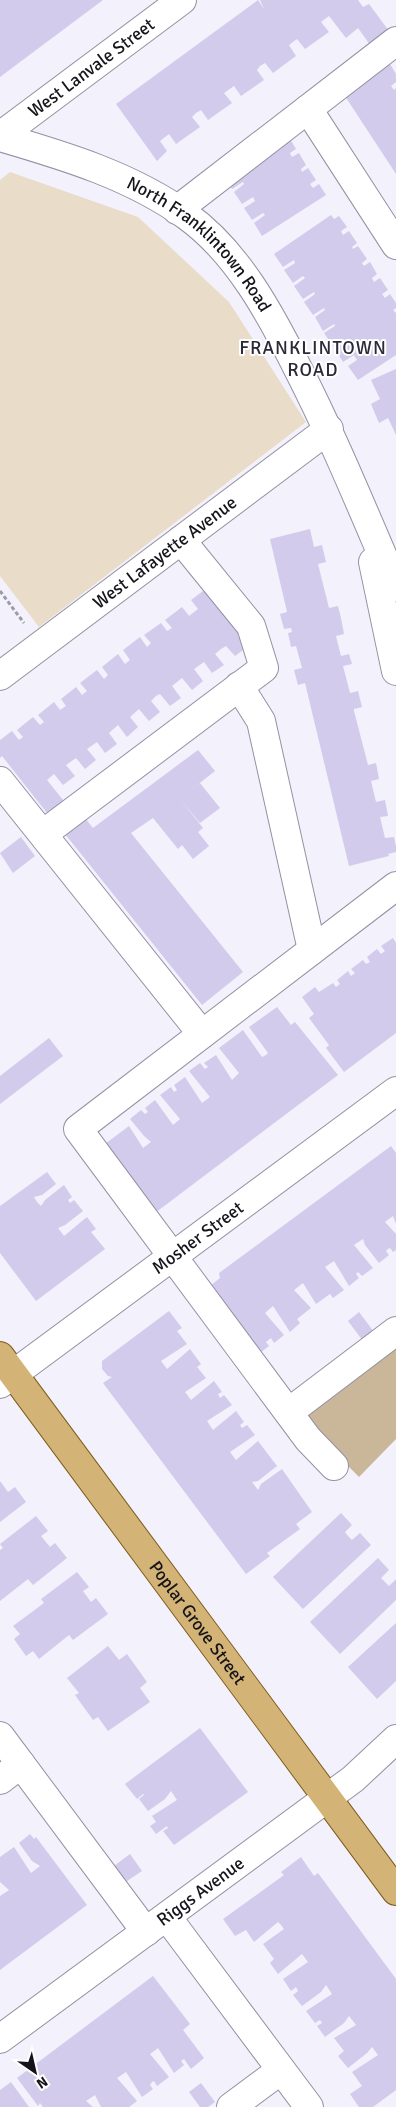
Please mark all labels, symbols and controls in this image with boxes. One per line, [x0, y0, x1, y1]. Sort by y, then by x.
street label: West Lanvale Street [24, 13, 159, 122]
street label: North Franklintown Road [123, 172, 276, 316]
district label: FRANKLINTOWN ROAD [239, 336, 387, 382]
street label: West Lafayette Avenue [89, 491, 241, 613]
street label: Mosher Street [148, 1197, 248, 1279]
street label: Poplar Grove Street [144, 1557, 251, 1689]
street label: Riggs Avenue [153, 1852, 248, 1931]
north arrow [10, 2047, 60, 2097]
text: N [33, 2073, 51, 2092]

